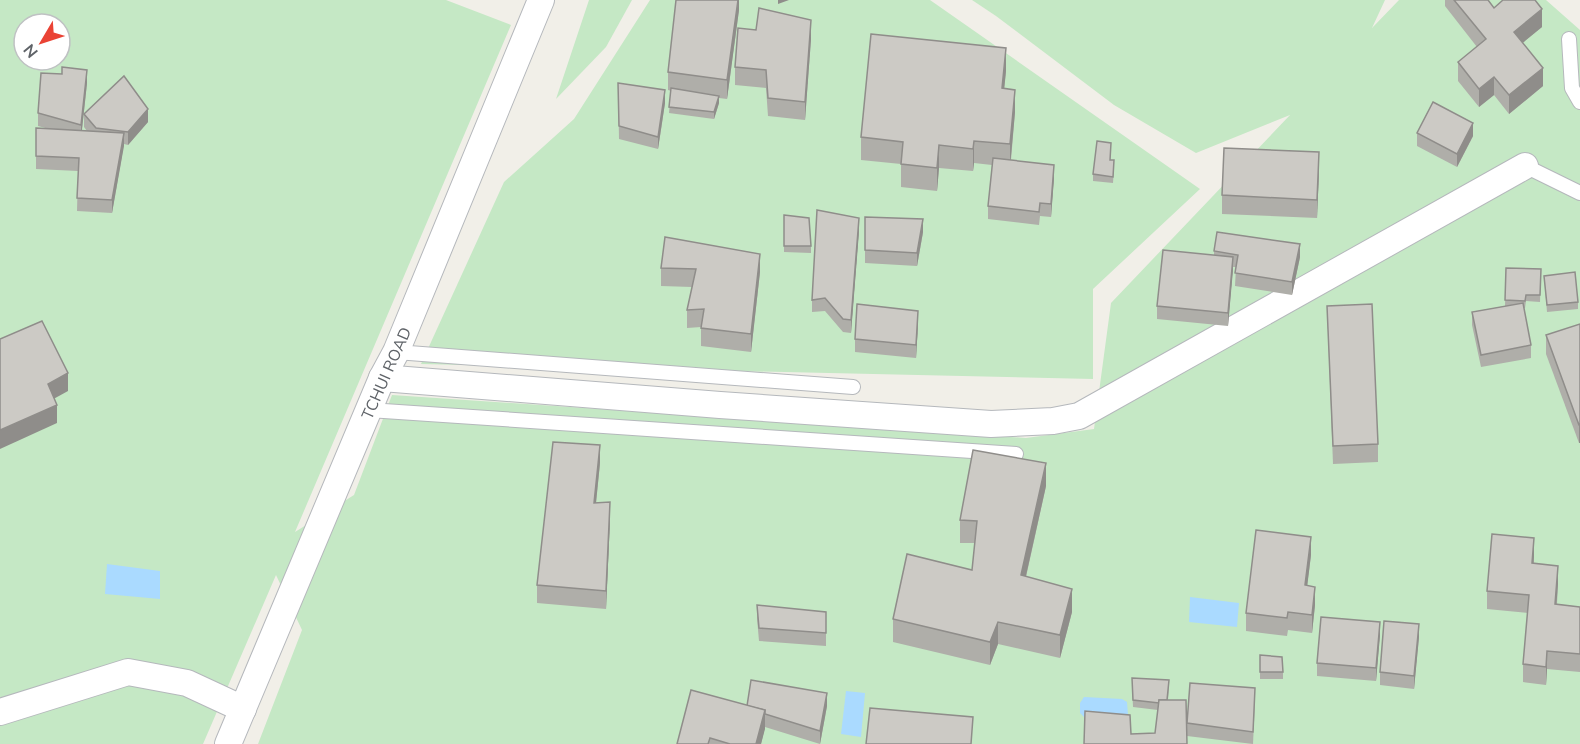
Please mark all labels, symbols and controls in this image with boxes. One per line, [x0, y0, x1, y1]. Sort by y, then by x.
north arrow [12, 12, 72, 72]
text: N [19, 40, 42, 62]
street label: TCHUI ROAD [357, 324, 415, 422]

